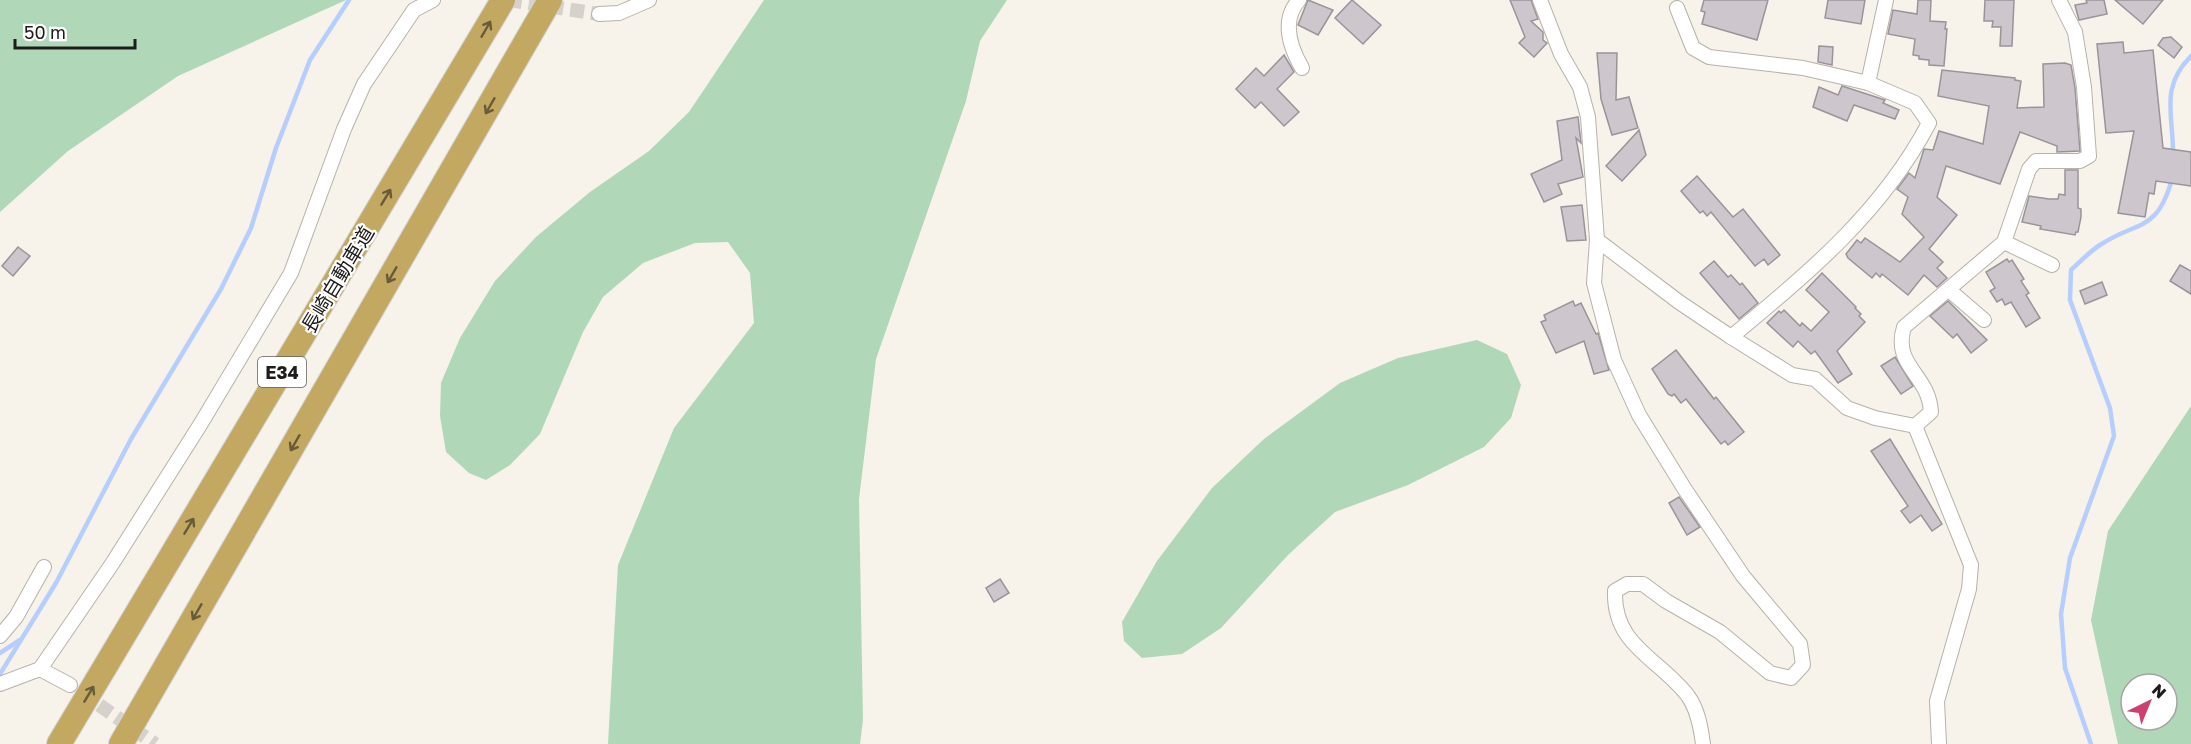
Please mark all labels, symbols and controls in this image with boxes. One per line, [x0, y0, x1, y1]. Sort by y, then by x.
scale bar [15, 12, 135, 50]
text: 50 m [24, 21, 66, 43]
one-way arrow [481, 21, 493, 38]
one-way arrow [484, 97, 496, 114]
one-way arrow [381, 189, 393, 206]
street label: 長崎自動車道 [296, 221, 378, 337]
one-way arrow [386, 266, 398, 283]
road number: E34 [258, 357, 306, 387]
one-way arrow [288, 434, 300, 451]
one-way arrow [184, 518, 196, 535]
one-way arrow [191, 603, 203, 620]
north arrow [2119, 672, 2179, 732]
text: N [2148, 680, 2171, 702]
one-way arrow [84, 686, 96, 703]

